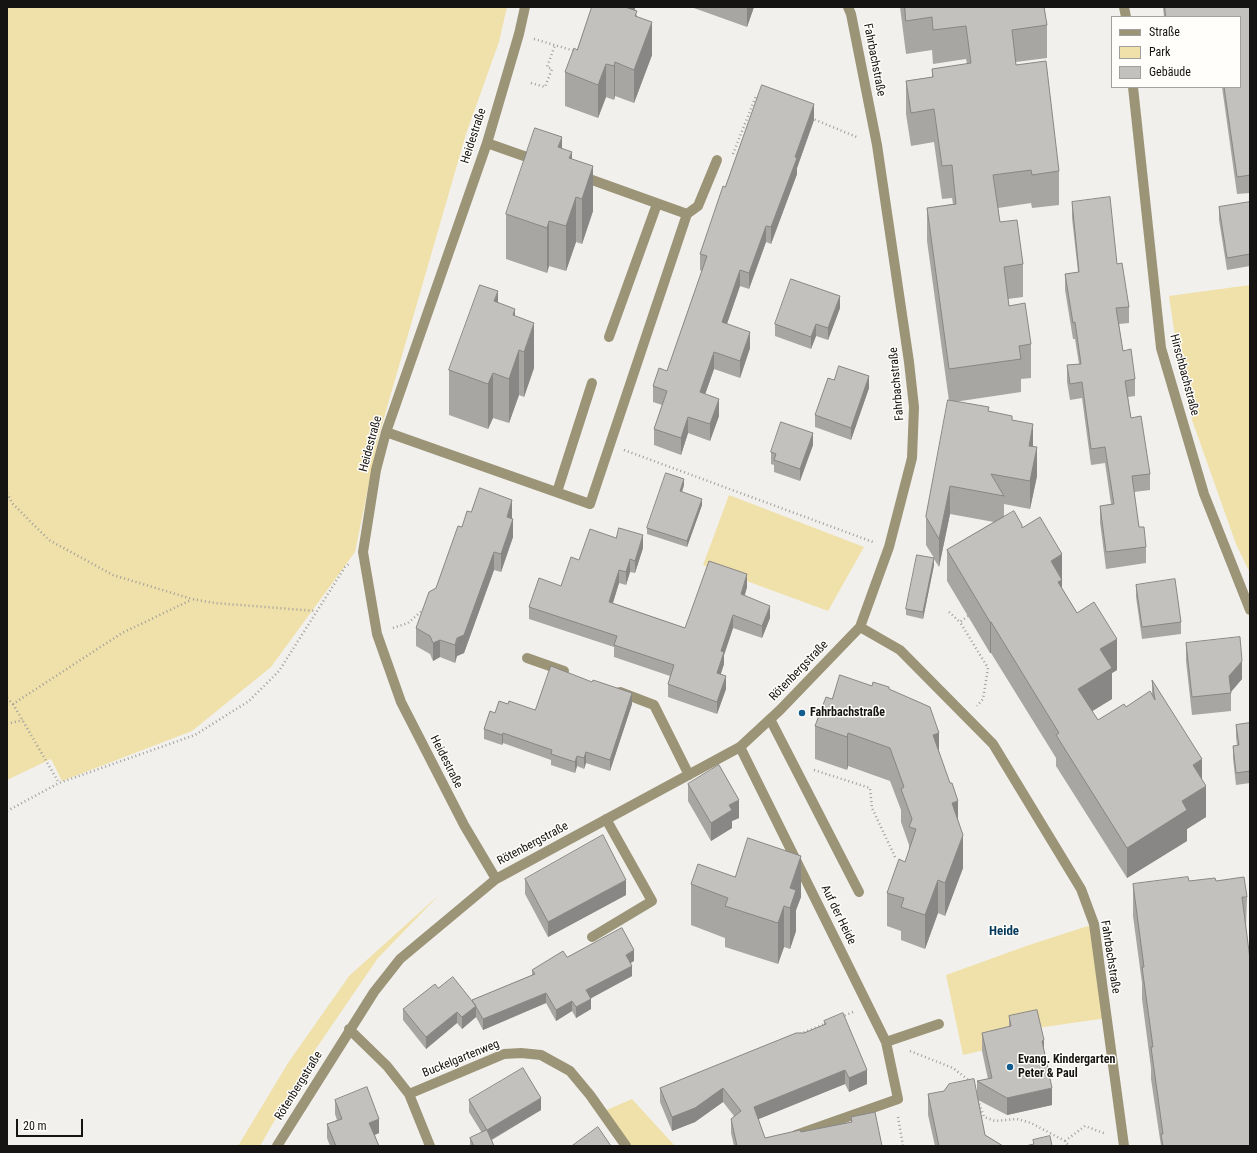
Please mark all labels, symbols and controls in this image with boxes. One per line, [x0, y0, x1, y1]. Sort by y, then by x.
legend [1111, 16, 1241, 88]
street label: Fahrbachstraße [860, 22, 888, 98]
text: Straße [1149, 25, 1180, 39]
text: Park [1149, 45, 1170, 59]
text: Gebäude [1149, 65, 1191, 79]
street label: Heidestraße [458, 106, 490, 166]
street label: Hirschbachstraße [1166, 333, 1202, 417]
street label: Fahrbachstraße [887, 347, 907, 421]
street label: Heidestraße [357, 414, 385, 474]
street label: Rötenbergstraße [767, 638, 831, 704]
place label: Fahrbachstraße [810, 706, 885, 720]
marker: Fahrbachstraße [797, 708, 807, 718]
street label: Heidestraße [427, 733, 465, 791]
street label: Rötenbergstraße [495, 819, 571, 869]
street label: Auf der Heide [817, 883, 859, 947]
street label: Fahrbachstraße [1097, 919, 1123, 995]
district label: Heide [989, 924, 1019, 940]
street label: Buckelgartenweg [421, 1037, 501, 1081]
street label: Rötenbergstraße [272, 1049, 326, 1123]
place label: Evang. Kindergarten Peter & Paul [1018, 1053, 1115, 1081]
marker: Evang. Kindergarten Peter & Paul [1005, 1062, 1015, 1072]
scale bar [18, 1111, 85, 1137]
text: 20 m [23, 1119, 47, 1133]

